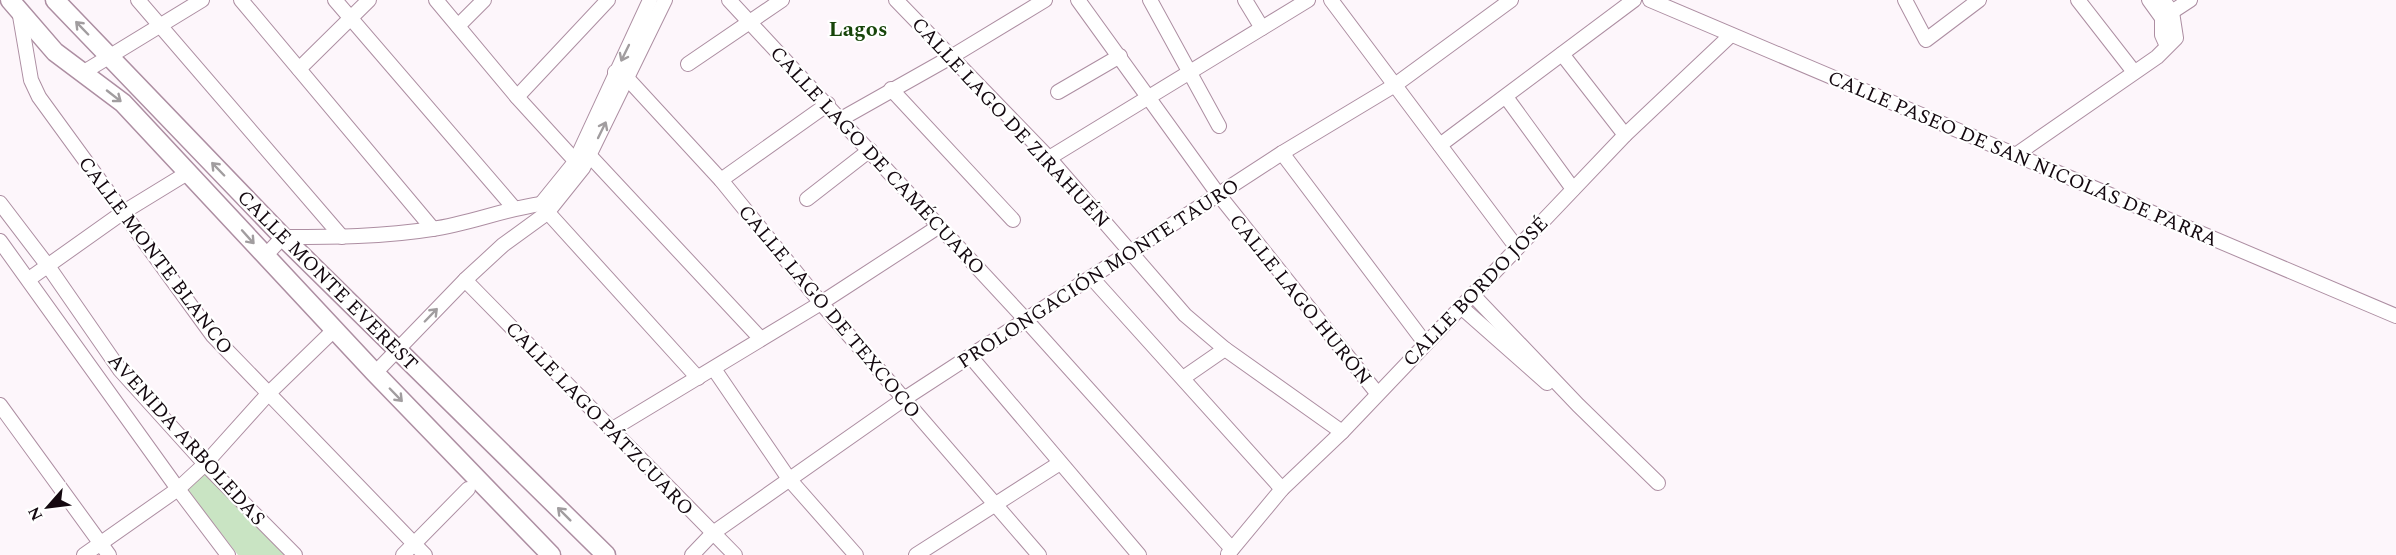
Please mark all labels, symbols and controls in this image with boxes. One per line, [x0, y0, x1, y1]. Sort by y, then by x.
street label: CALLE LAGO DE ZIRAHUÉN [904, 10, 1116, 235]
district label: Lagos [828, 13, 888, 46]
one-way arrow [75, 21, 89, 36]
street label: CALLE LAGO DE CAMÉCUARO [763, 39, 992, 282]
one-way arrow [618, 43, 630, 61]
street label: CALLE PASEO DE SAN NICOLÁS DE PARRA [1823, 63, 2222, 255]
one-way arrow [106, 89, 122, 102]
one-way arrow [597, 121, 609, 139]
street label: CALLE MONTE BLANCO [70, 150, 240, 361]
one-way arrow [210, 161, 225, 176]
street label: PROLONGACIÓN MONTE TAURO [952, 171, 1246, 377]
street label: CALLE MONTE EVEREST [230, 183, 425, 378]
street label: CALLE LAGO DE TEXCOCO [731, 198, 928, 425]
street label: CALLE LAGO HURÓN [1222, 207, 1379, 392]
street label: CALLE BORDO JOSÉ [1396, 210, 1556, 374]
one-way arrow [241, 229, 255, 244]
one-way arrow [424, 307, 439, 322]
street label: CALLE LAGO PÁTZCUARO [498, 315, 701, 523]
street label: AVENIDA ARBOLEDAS [100, 347, 272, 533]
one-way arrow [388, 387, 402, 402]
north arrow [18, 477, 78, 537]
text: N [22, 502, 49, 525]
one-way arrow [557, 506, 571, 521]

